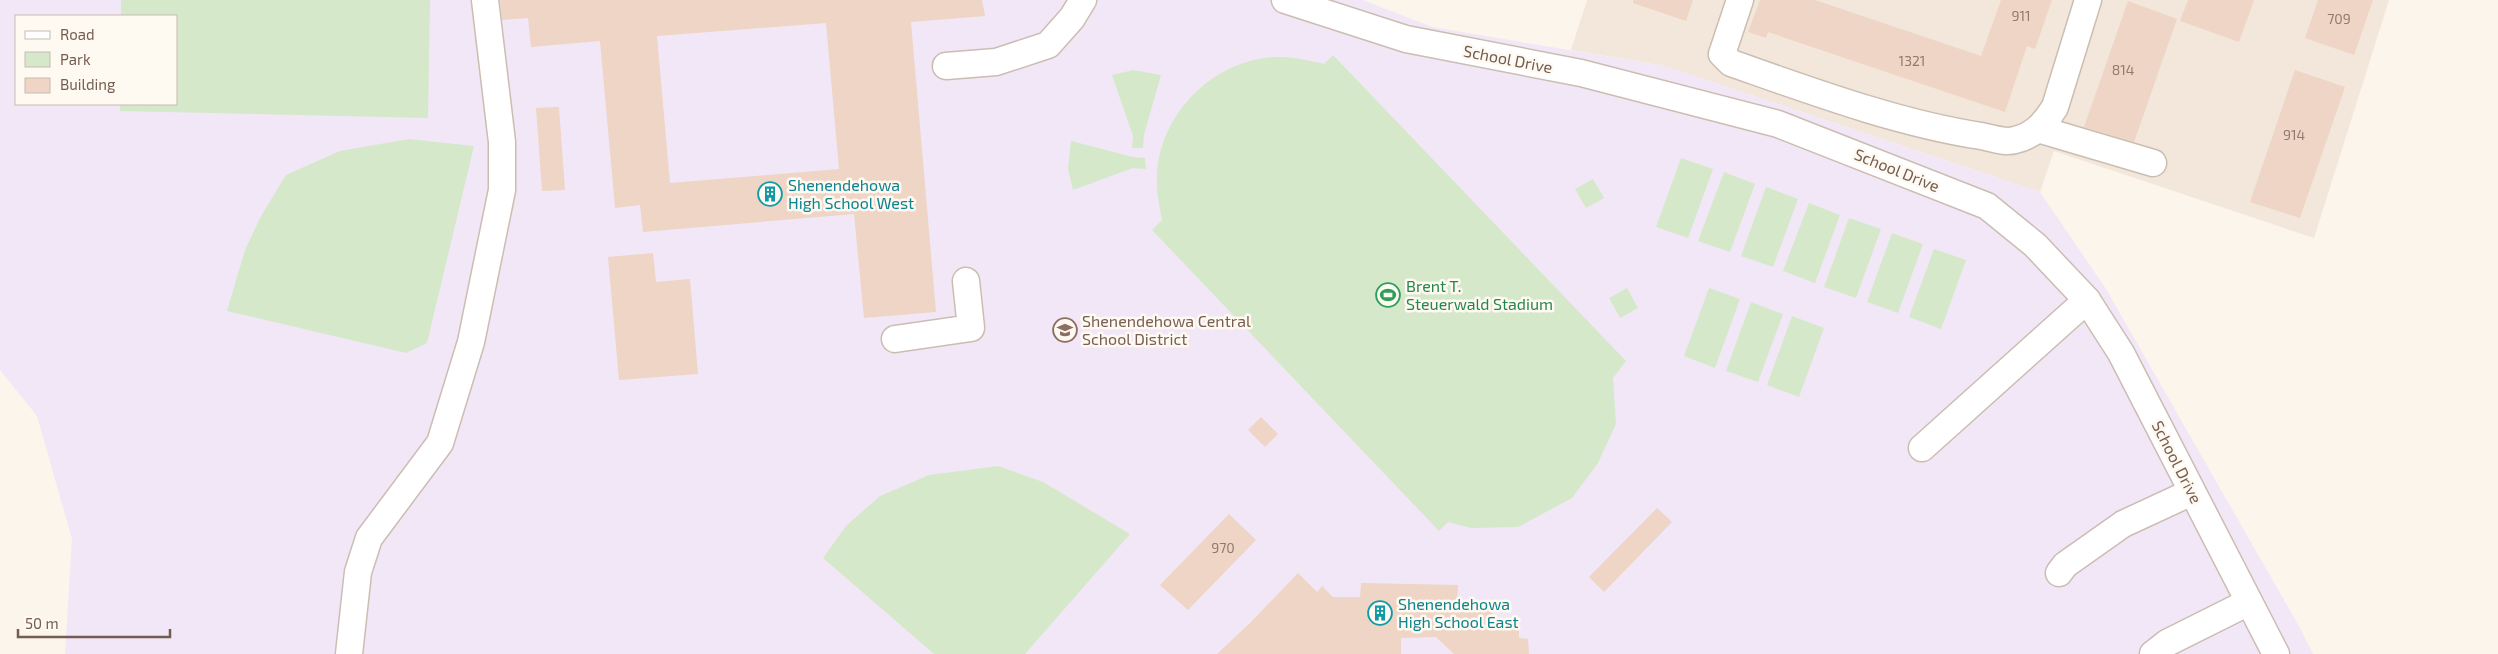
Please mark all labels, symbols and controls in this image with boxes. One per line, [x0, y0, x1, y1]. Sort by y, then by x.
house number: 911 [2011, 7, 2031, 24]
house number: 709 [2327, 10, 2351, 27]
legend [15, 15, 178, 105]
text: Road [60, 25, 95, 43]
street label: School Drive [1462, 41, 1554, 76]
text: Park [60, 50, 91, 68]
house number: 1321 [1899, 52, 1925, 69]
house number: 814 [2112, 61, 2134, 78]
text: Building [60, 75, 116, 93]
house number: 914 [2283, 126, 2305, 143]
street label: School Drive [1852, 144, 1943, 195]
place label: Shenendehowa High School West [788, 175, 914, 212]
building icon: Shenendehowa High School West [757, 181, 783, 207]
place label: Brent T. Steuerwald Stadium [1406, 276, 1553, 313]
sports icon: Brent T. Steuerwald Stadium [1375, 282, 1401, 308]
place label: Shenendehowa Central School District [1082, 311, 1251, 348]
school or university icon: Shenendehowa Central School District [1052, 317, 1078, 343]
street label: School Drive [2149, 417, 2206, 506]
house number: 970 [1211, 539, 1235, 556]
place label: Shenendehowa High School East [1398, 594, 1519, 631]
building icon: Shenendehowa High School East [1367, 600, 1393, 626]
scale bar [18, 606, 170, 638]
text: 50 m [25, 614, 59, 632]

